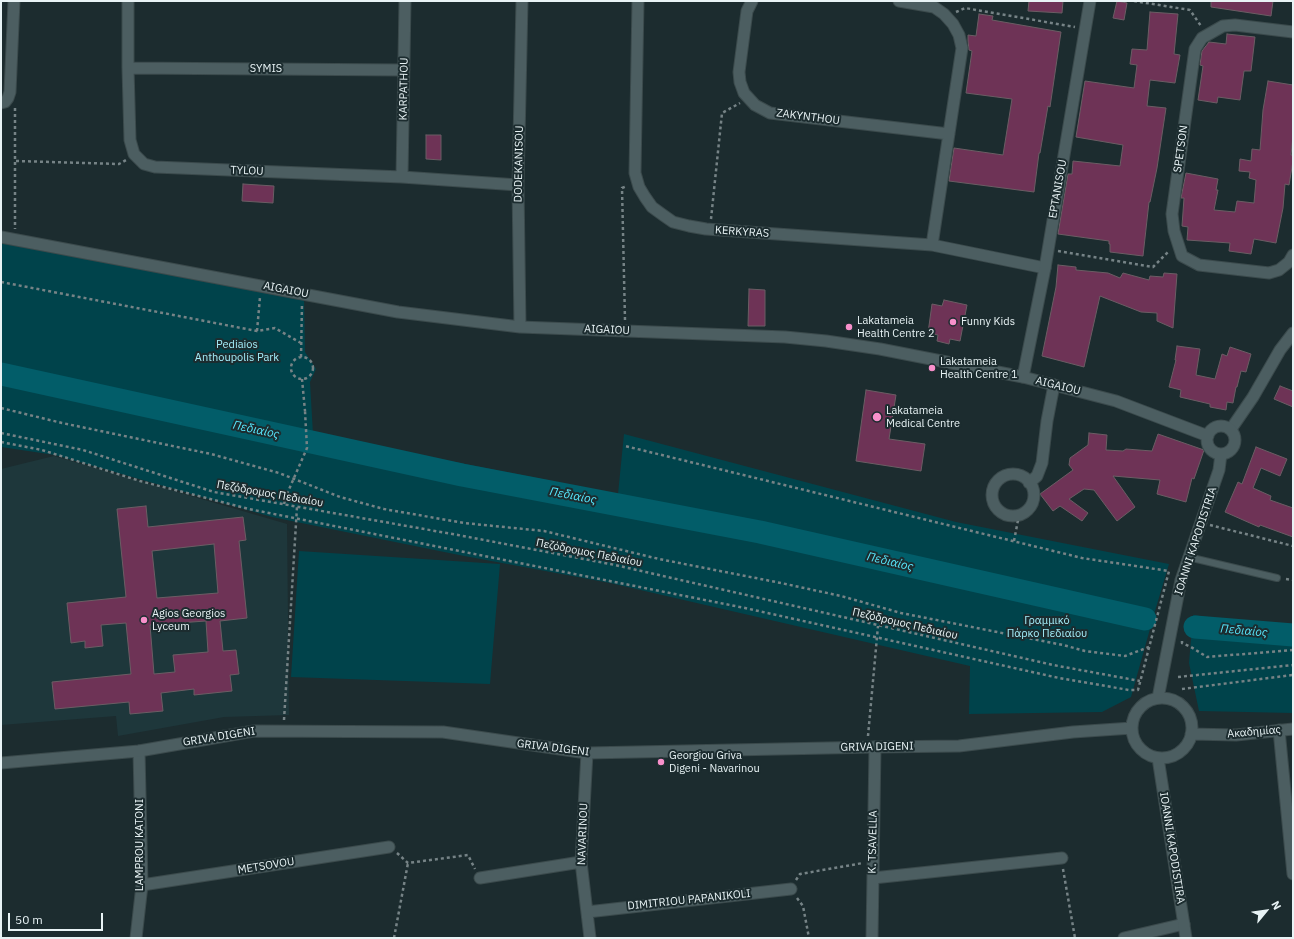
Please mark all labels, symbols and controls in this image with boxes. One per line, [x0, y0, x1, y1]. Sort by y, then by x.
street label: KARPATHOU [397, 57, 411, 121]
street label: SYMIS [250, 62, 282, 76]
street label: ZAKYNTHOU [776, 107, 840, 127]
street label: DODEKANISOU [512, 125, 526, 203]
street label: SPETSON [1171, 125, 1191, 173]
street label: EPTANISOU [1046, 159, 1070, 219]
street label: TYLOU [230, 164, 264, 178]
street label: KERKYRAS [714, 224, 770, 240]
street label: AIGAIOU [262, 279, 310, 301]
place label: Lakatameia Health Centre 2 [857, 314, 935, 340]
place label: Funny Kids [961, 315, 1015, 329]
marker: Funny Kids [948, 317, 958, 327]
marker: Lakatameia Health Centre 2 [844, 322, 854, 332]
street label: AIGAIOU [584, 323, 630, 337]
park label: Pediaios Anthoupolis Park [195, 338, 279, 364]
place label: Lakatameia Health Centre 1 [940, 355, 1018, 381]
marker: Lakatameia Health Centre 1 [927, 363, 937, 373]
street label: AIGAIOU [1034, 374, 1082, 398]
place label: Lakatameia Medical Centre [886, 404, 960, 430]
marker: Lakatameia Medical Centre [871, 411, 883, 423]
water label: Πεδιαίος [231, 418, 281, 442]
street label: Πεζόδρομος Πεδιαίου [216, 478, 324, 510]
water label: Πεδιαίος [548, 484, 598, 508]
street label: IOANNI KAPODISTRIA [1172, 485, 1220, 597]
street label: Πεζόδρομος Πεδιαίου [535, 536, 643, 570]
water label: Πεδιαίος [865, 550, 915, 574]
street label: Πεζόδρομος Πεδιαίου [851, 605, 959, 643]
place label: Agios Georgios Lyceum [152, 607, 225, 633]
park label: Γραμμικό Πάρκο Πεδιαίου [1007, 614, 1087, 640]
marker: Agios Georgios Lyceum [139, 615, 149, 625]
water label: Πεδιαίος [1220, 622, 1268, 640]
street label: Ακαδημίας [1227, 723, 1281, 741]
street label: GRIVA DIGENI [182, 725, 256, 749]
street label: GRIVA DIGENI [516, 737, 590, 759]
street label: GRIVA DIGENI [840, 740, 914, 754]
place label: Georgiou Griva Digeni - Navarinou [669, 749, 760, 775]
marker: Georgiou Griva Digeni - Navarinou [656, 757, 666, 767]
street label: IOANNI KAPODISTIRA [1157, 791, 1187, 905]
street label: LAMPROU KATONI [133, 799, 147, 891]
street label: NAVARINOU [575, 803, 591, 865]
street label: K. TSAVELLA [866, 810, 880, 874]
street label: METSOVOU [237, 855, 295, 877]
street label: DIMITRIOU PAPANIKOLI [627, 887, 751, 913]
north arrow [1246, 891, 1286, 931]
text: N [1268, 898, 1285, 912]
scale bar [10, 905, 105, 931]
text: 50 m [15, 912, 43, 927]

